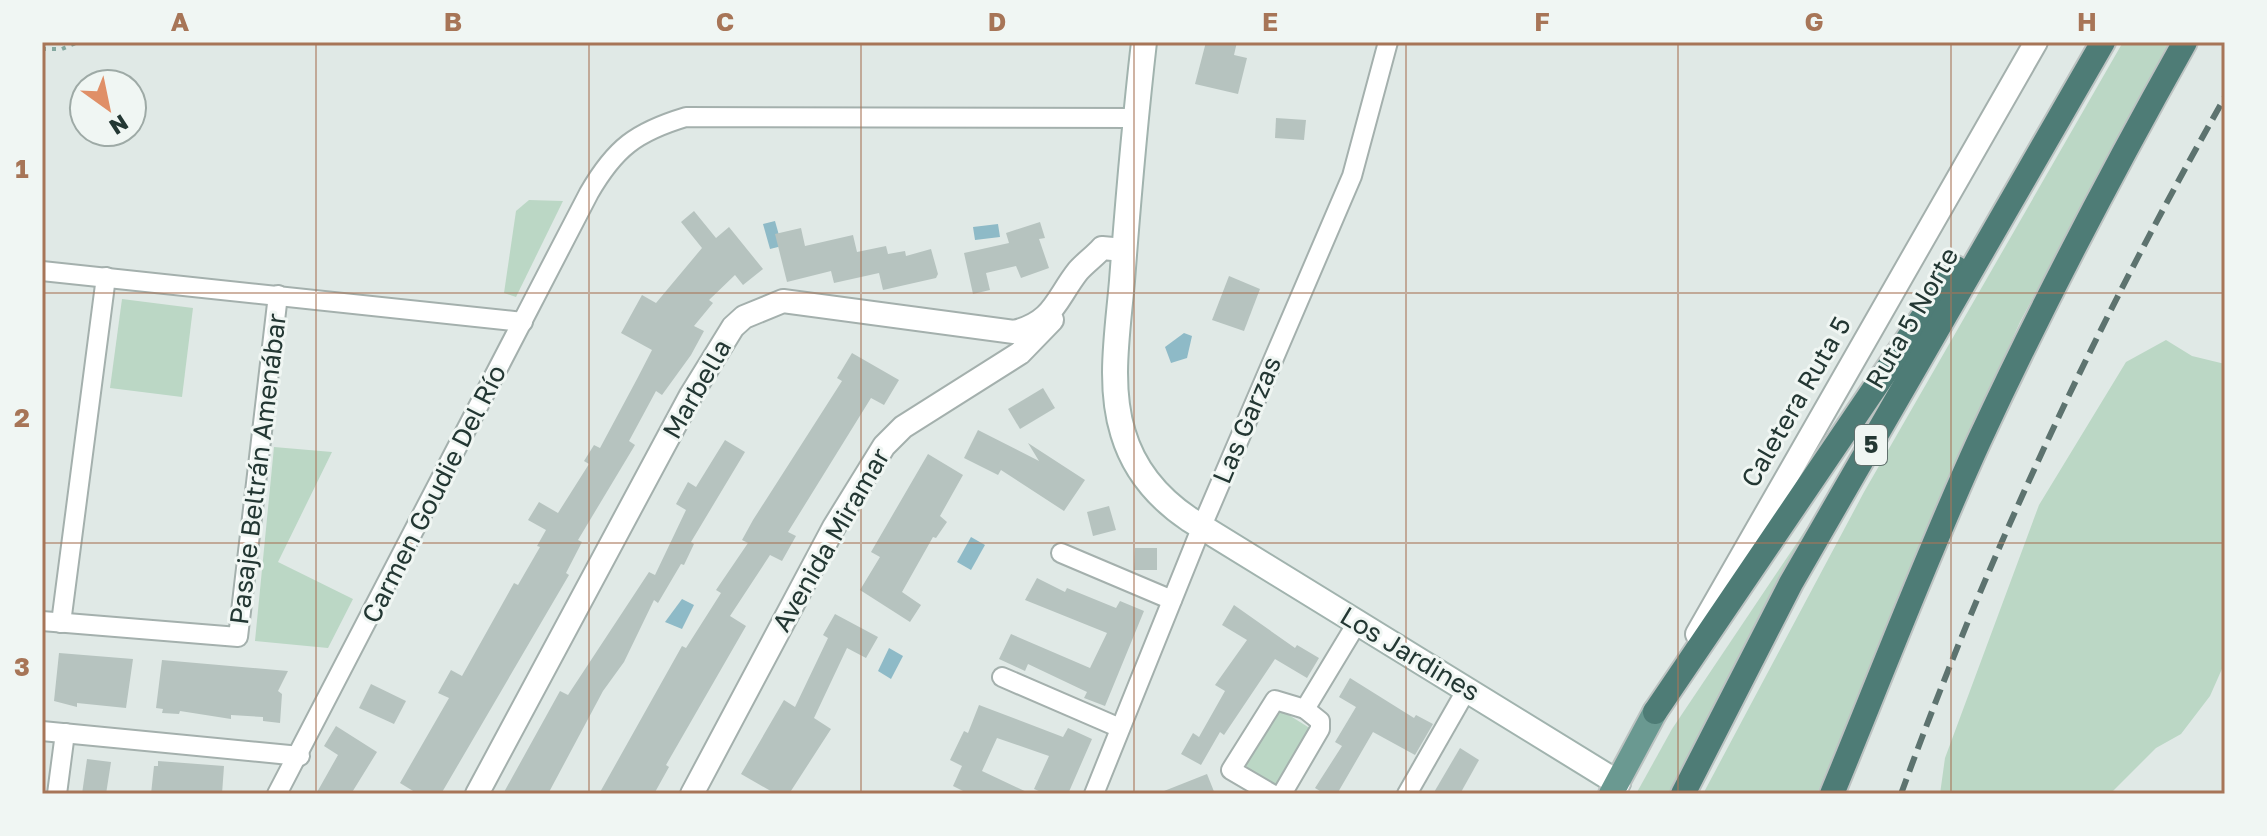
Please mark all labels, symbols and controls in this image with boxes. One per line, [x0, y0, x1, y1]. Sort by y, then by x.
text: A [171, 6, 190, 37]
text: B [444, 6, 462, 37]
text: C [716, 6, 734, 37]
text: D [988, 6, 1006, 37]
text: E [1262, 6, 1278, 37]
text: F [1534, 6, 1550, 37]
text: G [1804, 6, 1824, 37]
text: H [2077, 6, 2097, 37]
north arrow [68, 68, 148, 148]
text: N [105, 109, 134, 141]
text: 1 [15, 153, 29, 184]
street label: Ruta 5 Norte [1859, 242, 1964, 394]
street label: Caletera Ruta 5 [1734, 311, 1857, 492]
street label: Pasaje Beltrán Amenábar [223, 312, 292, 626]
street label: Marbella [656, 334, 737, 444]
street label: Las Garzas [1206, 352, 1287, 488]
street label: Carmen Goudie Del Río [355, 359, 512, 628]
text: 2 [14, 402, 30, 433]
road number: 5 [1855, 425, 1887, 465]
street label: Avenida Miramar [765, 442, 896, 637]
street label: Los Jardines [1335, 600, 1486, 707]
text: 3 [14, 651, 30, 682]

